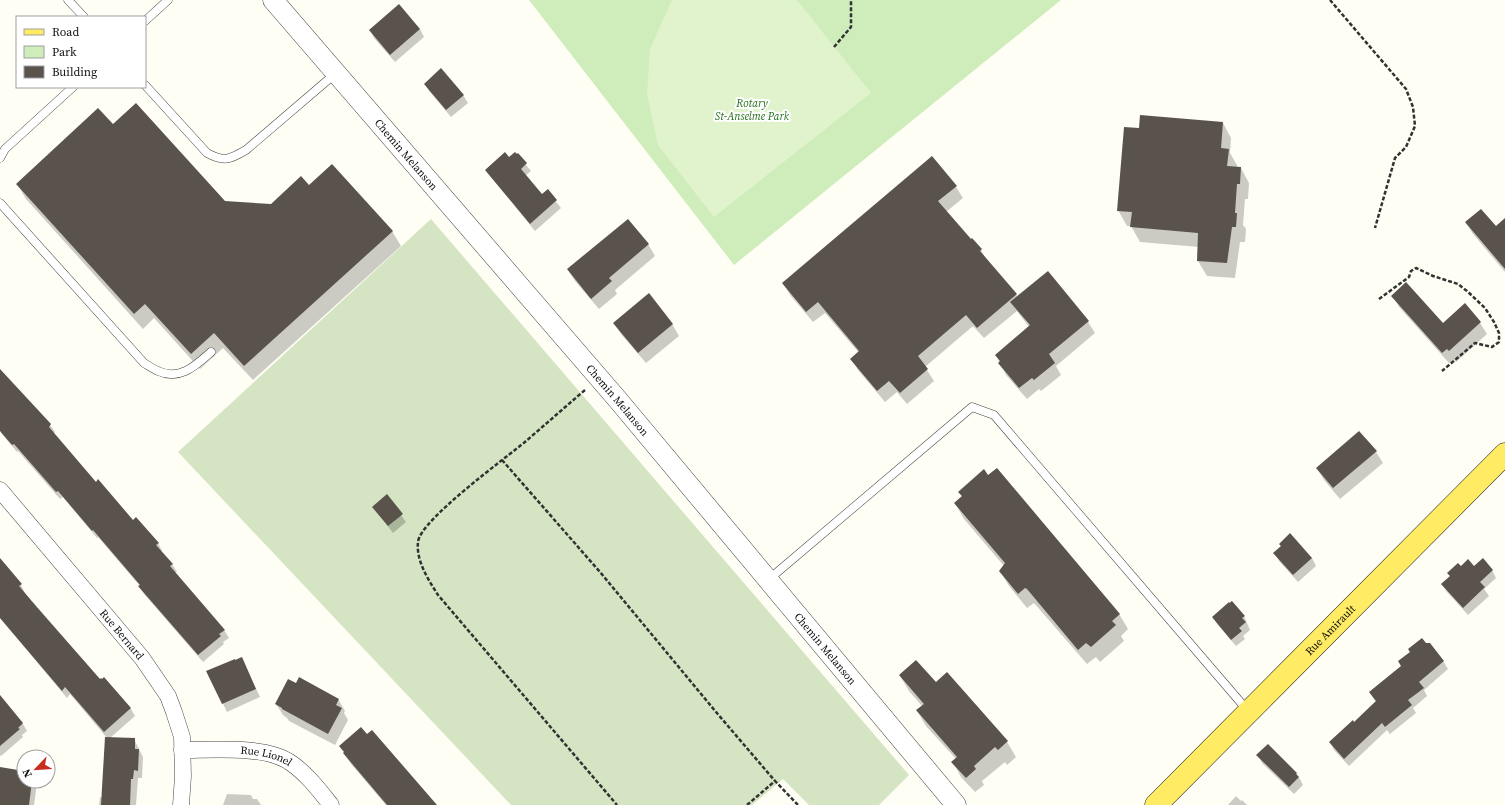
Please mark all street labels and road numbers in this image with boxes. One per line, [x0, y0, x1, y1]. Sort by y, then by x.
street label: Chemin Melanson [371, 116, 441, 194]
street label: Chemin Melanson [582, 361, 652, 440]
street label: Rue Amirault [1302, 601, 1359, 659]
street label: Rue Bernard [96, 606, 148, 664]
street label: Chemin Melanson [791, 610, 860, 688]
street label: Rue Lionel [240, 743, 295, 770]

